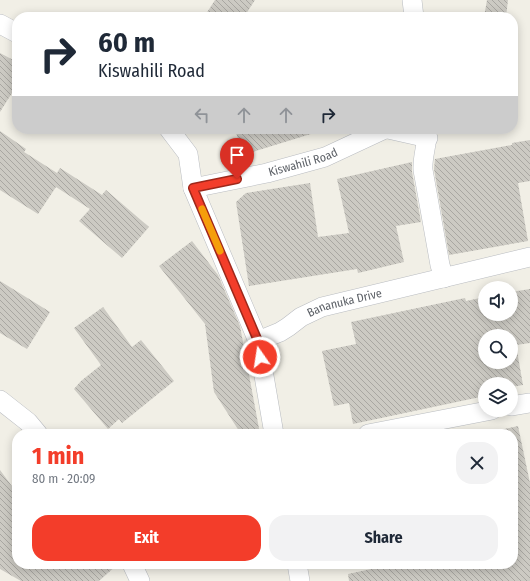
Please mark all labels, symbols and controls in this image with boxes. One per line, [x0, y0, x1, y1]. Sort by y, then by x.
text: 60 m [98, 26, 155, 59]
icon: right [32, 28, 84, 80]
text: Kiswahili Road [98, 60, 205, 82]
icon: left [191, 104, 213, 126]
icon: ahead [233, 104, 255, 126]
icon: ahead [275, 104, 297, 126]
icon: right [317, 104, 339, 126]
pin [220, 138, 254, 179]
icon: arrive [226, 144, 248, 166]
street label: Kiswahili Road [267, 145, 340, 179]
map controls [478, 281, 518, 417]
button: sound [478, 281, 518, 321]
street label: Bananuka Drive [305, 286, 383, 320]
button: search [478, 329, 518, 369]
position arrow [239, 336, 281, 378]
button: layers [478, 377, 518, 417]
text: 1 min [32, 442, 84, 470]
button: close [456, 442, 498, 484]
text: 80 m · 20:09 [32, 471, 95, 486]
button: Exit [32, 515, 261, 561]
button: Share [269, 515, 498, 561]

